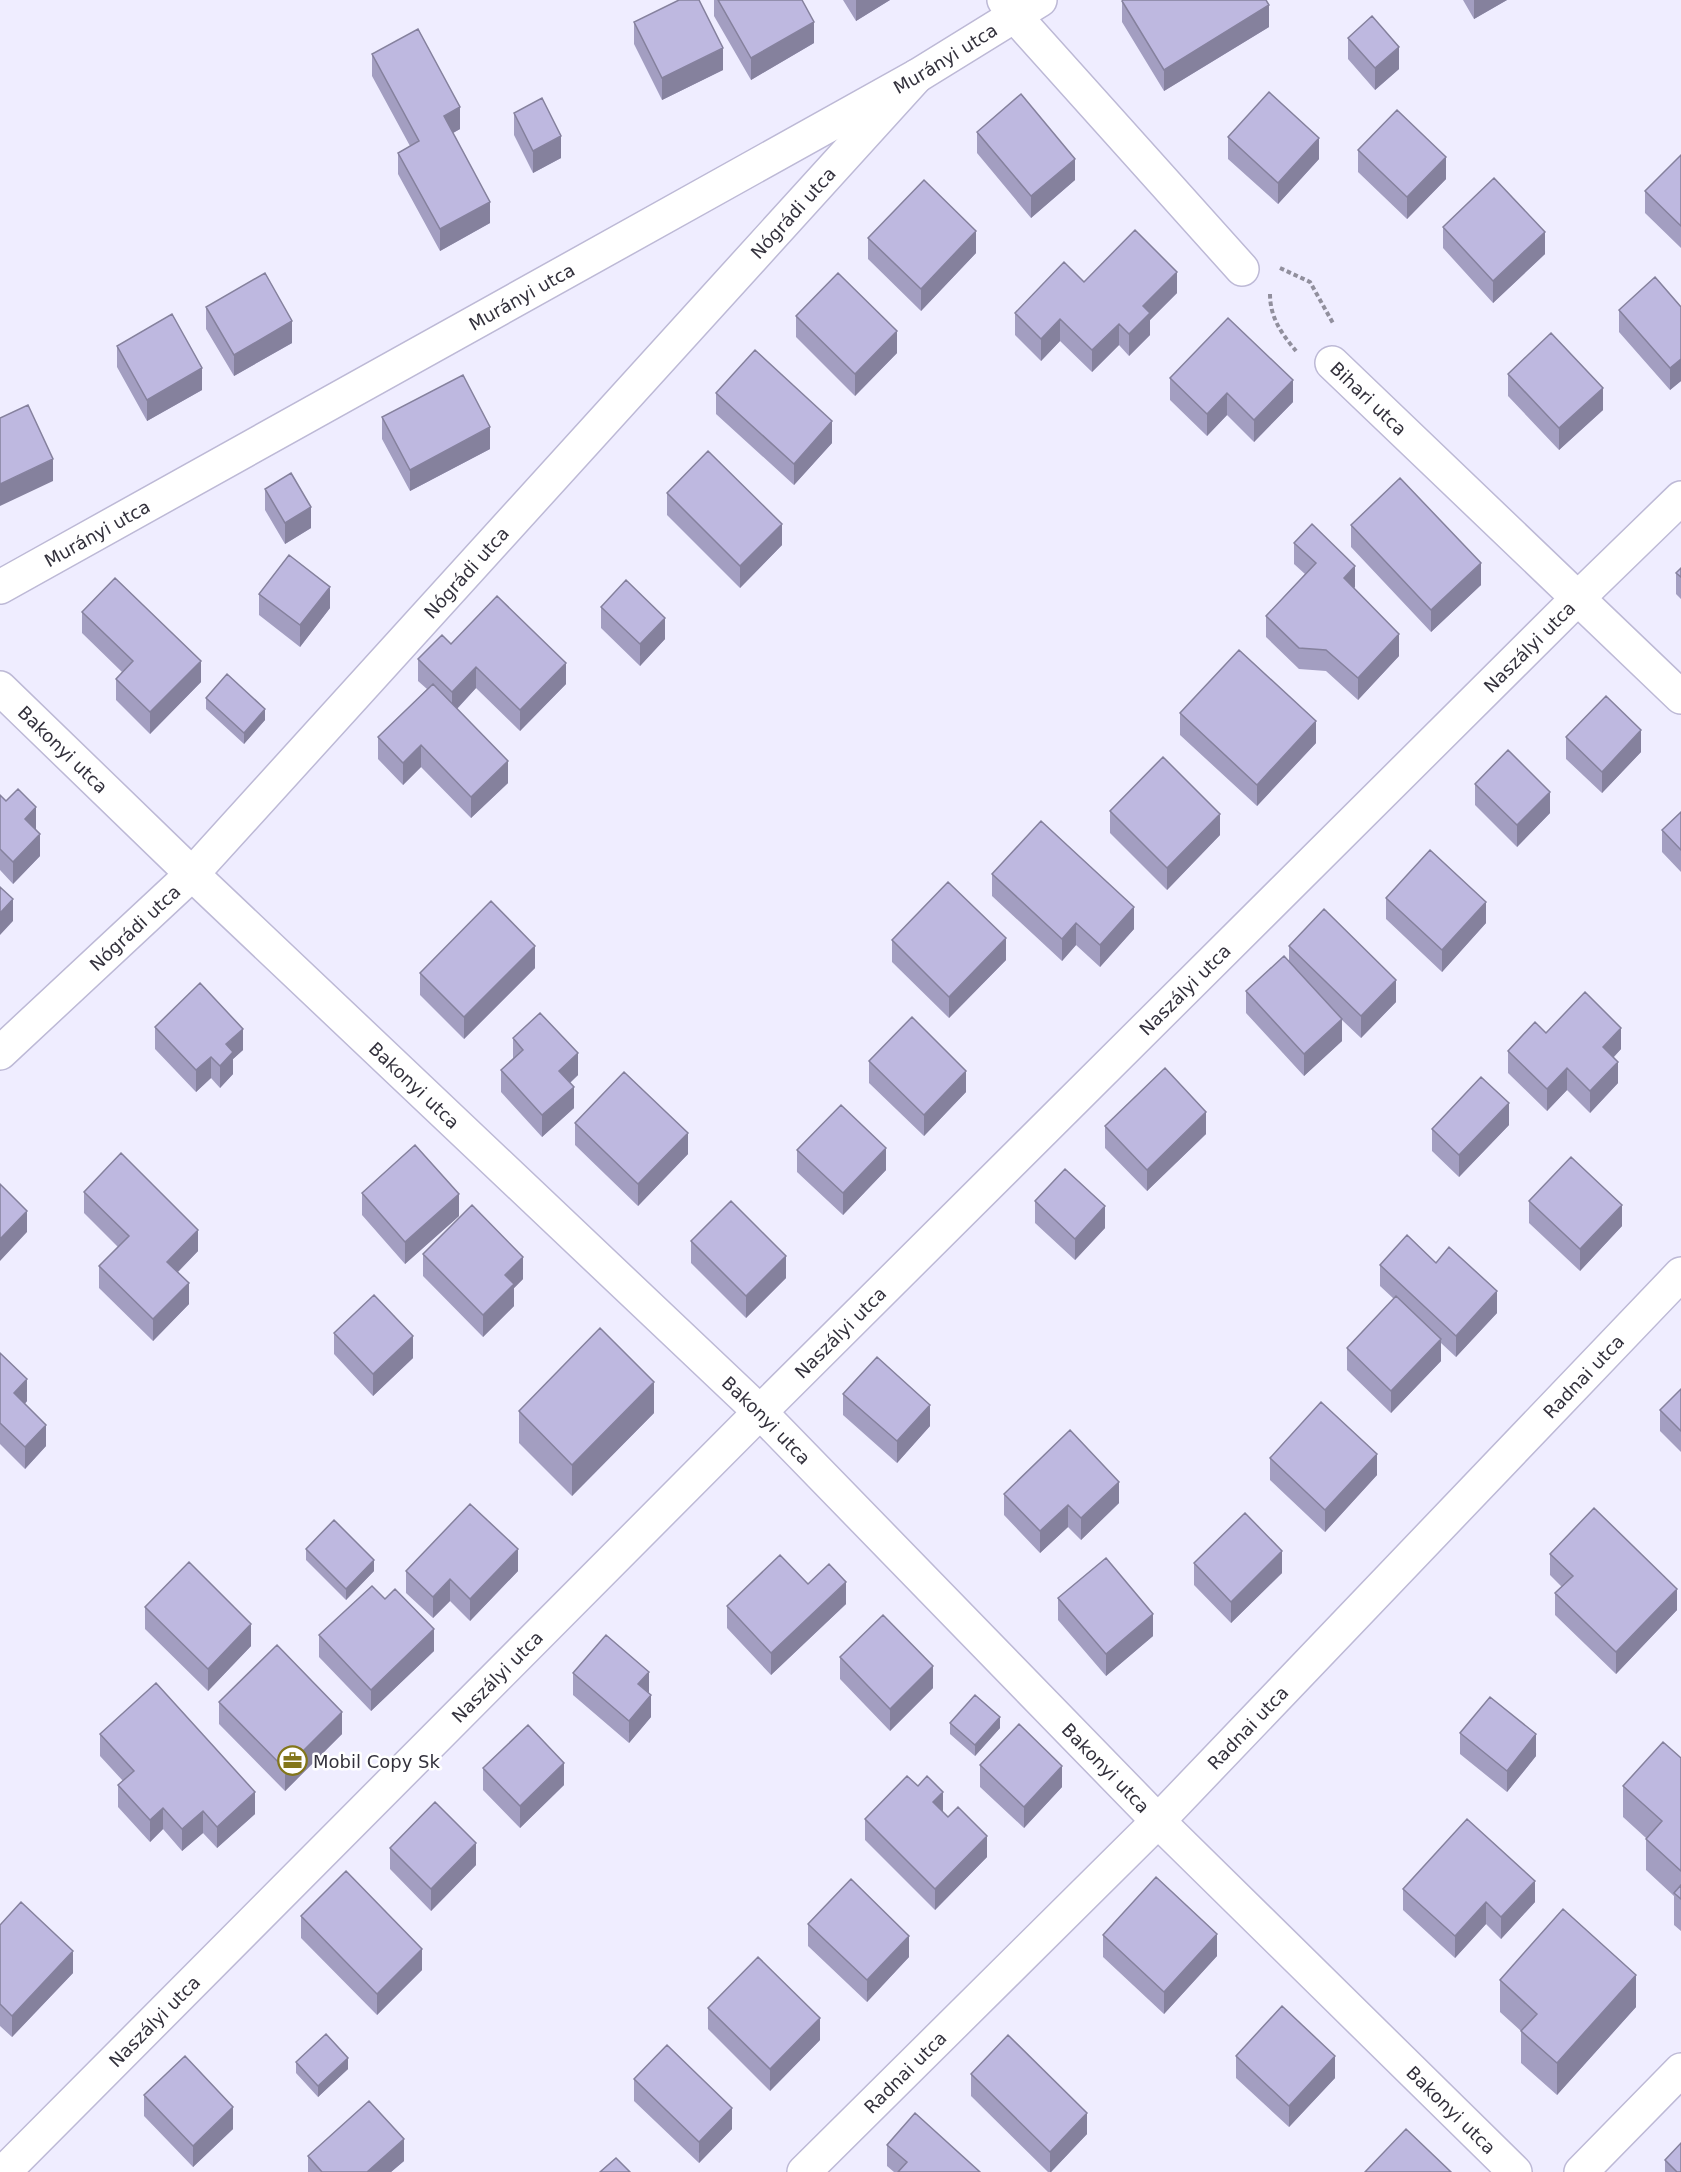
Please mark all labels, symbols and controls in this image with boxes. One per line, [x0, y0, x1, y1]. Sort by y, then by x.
street label: Murányi utca [890, 19, 1001, 98]
street label: Nógrádi utca [746, 163, 840, 263]
street label: Murányi utca [465, 259, 578, 334]
street label: Bihari utca [1326, 357, 1411, 440]
street label: Murányi utca [40, 495, 153, 571]
street label: Nógrádi utca [419, 522, 513, 622]
street label: Naszályi utca [1479, 597, 1579, 696]
street label: Bakonyi utca [14, 701, 112, 797]
street label: Nógrádi utca [85, 880, 184, 975]
street label: Naszályi utca [1135, 940, 1235, 1039]
street label: Bakonyi utca [365, 1037, 464, 1133]
street label: Naszályi utca [790, 1282, 890, 1382]
street label: Radnai utca [1539, 1330, 1628, 1422]
street label: Bakonyi utca [718, 1371, 815, 1468]
street label: Naszályi utca [447, 1626, 547, 1726]
street label: Radnai utca [1203, 1681, 1292, 1773]
street label: Bakonyi utca [1058, 1719, 1154, 1817]
office icon: Mobil Copy Sk [276, 1745, 308, 1777]
place label: Mobil Copy Sk [313, 1751, 440, 1772]
street label: Naszályi utca [104, 1971, 204, 2071]
street label: Radnai utca [859, 2027, 950, 2117]
street label: Bakonyi utca [1403, 2061, 1500, 2158]

